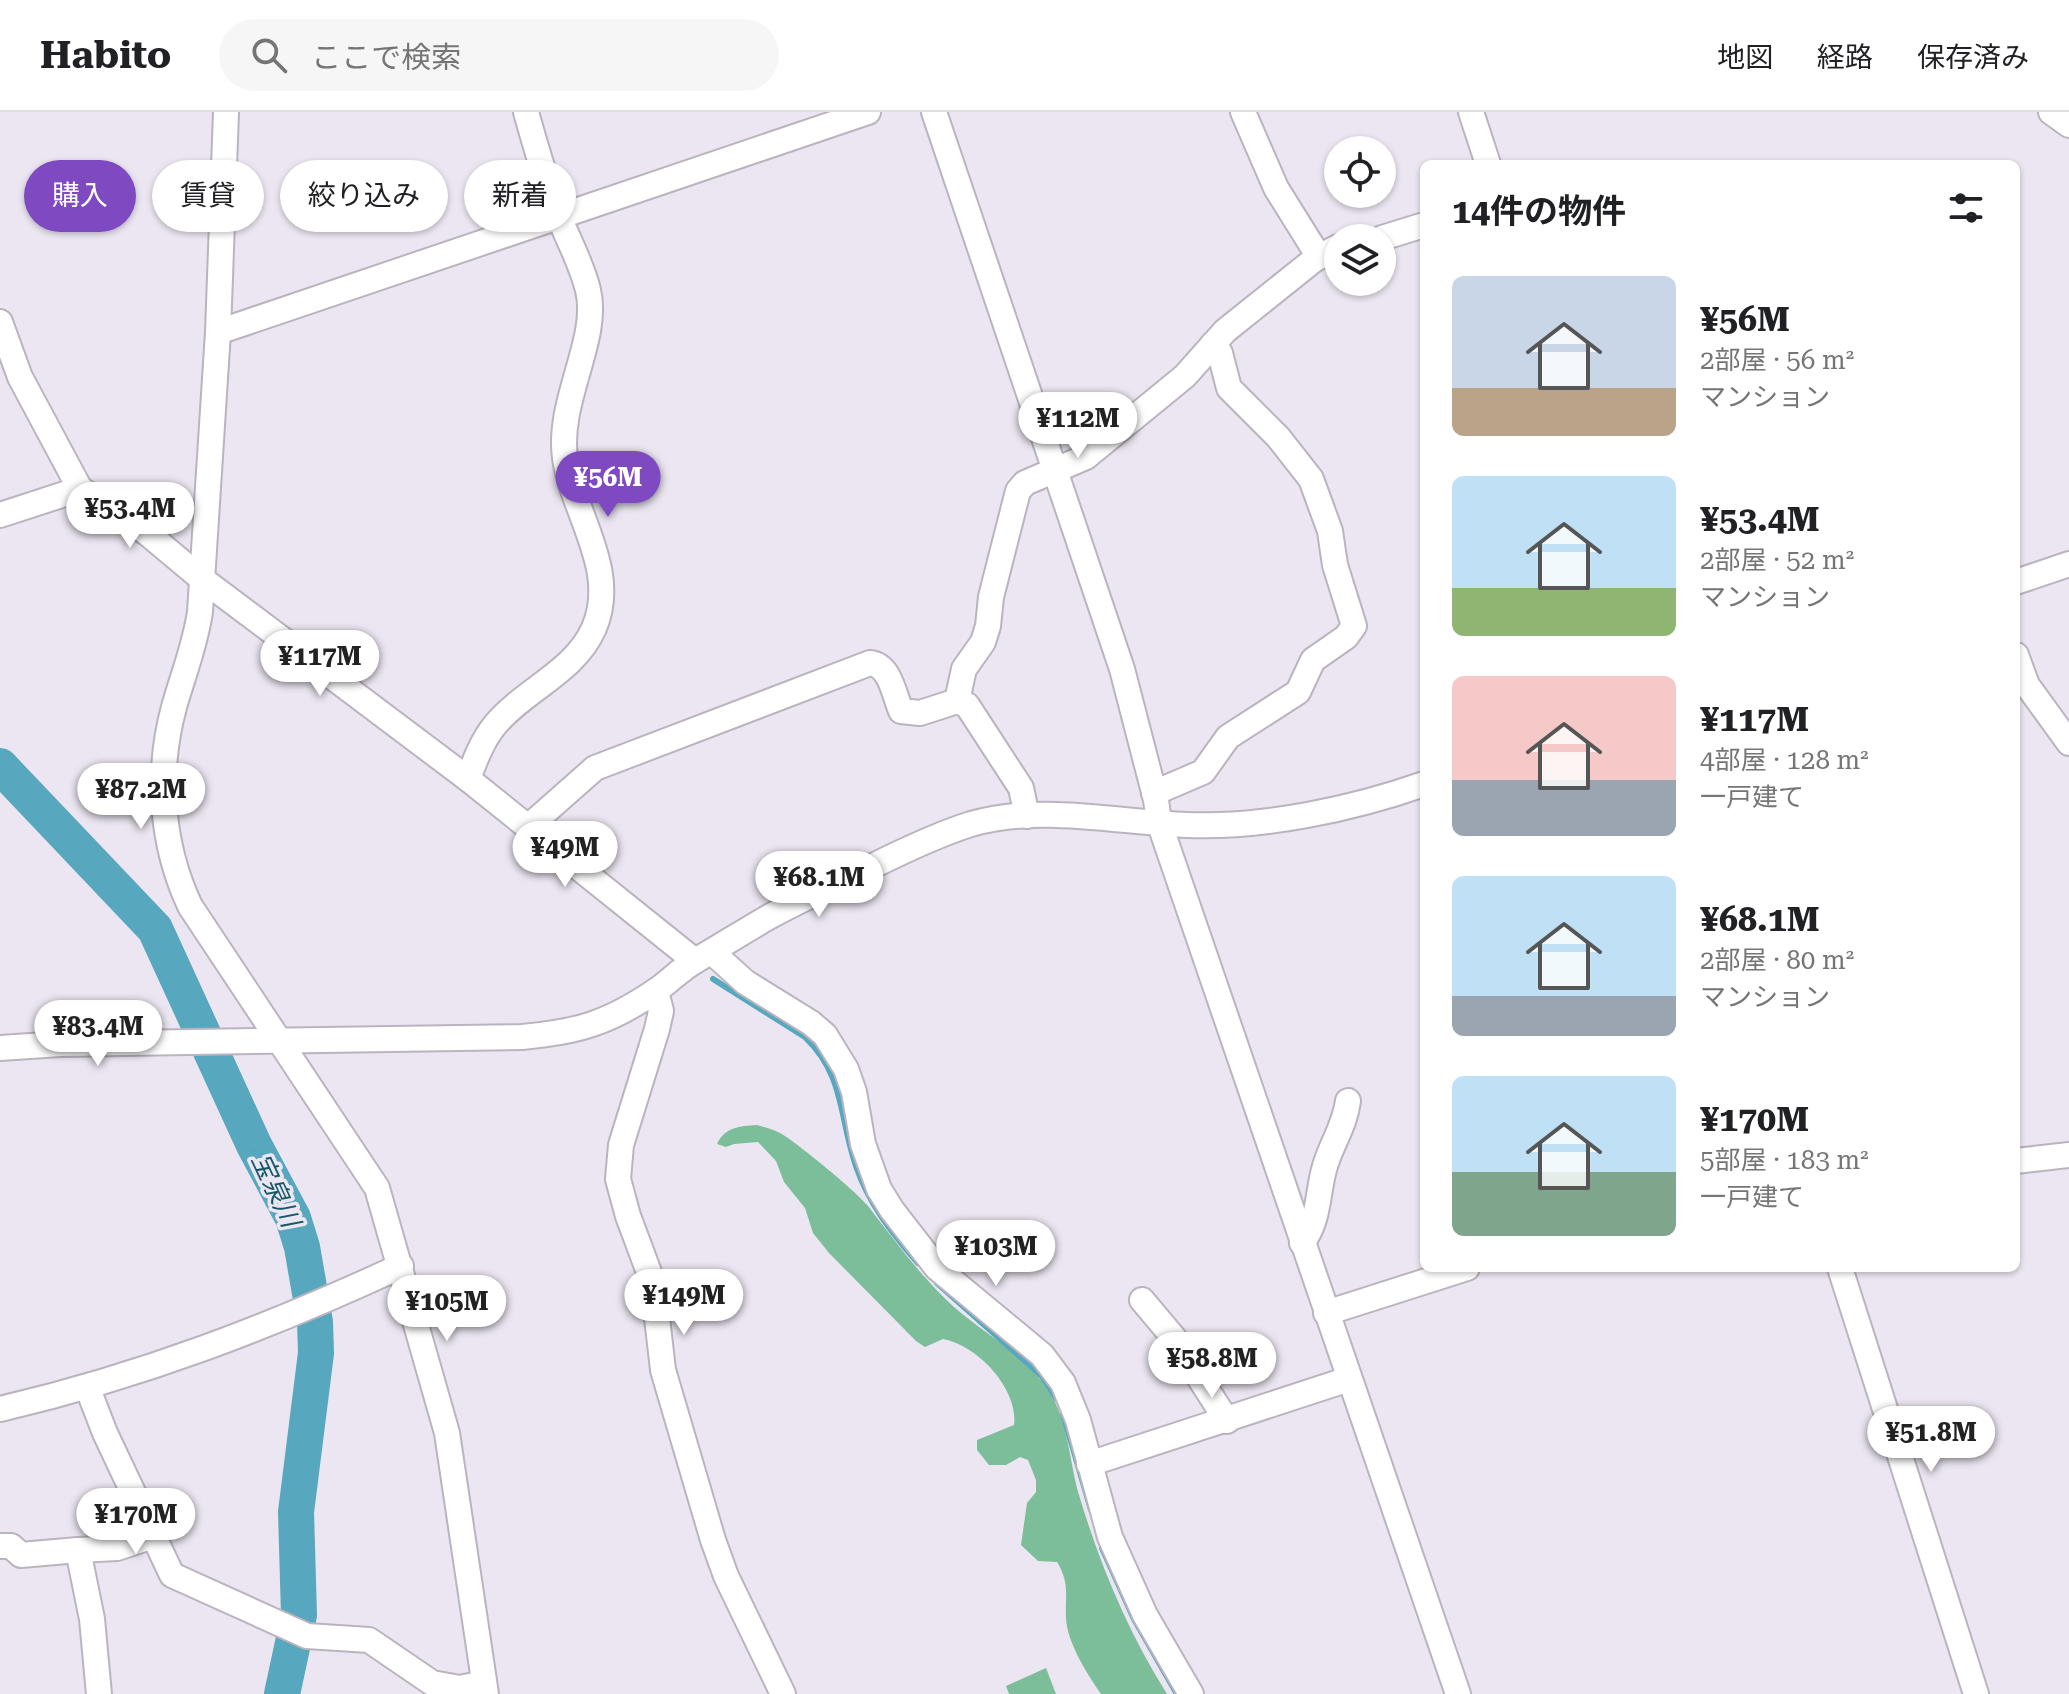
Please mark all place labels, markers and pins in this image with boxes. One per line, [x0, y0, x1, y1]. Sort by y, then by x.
pin: ¥112M [1022, 392, 1134, 460]
pin: ¥56M [561, 451, 655, 519]
pin: ¥53.4M [65, 482, 195, 550]
pin: ¥117M [264, 630, 376, 698]
pin: ¥87.2M [76, 763, 206, 831]
pin: ¥49M [518, 821, 612, 889]
pin: ¥68.1M [754, 851, 884, 919]
pin: ¥83.4M [33, 1000, 163, 1068]
pin: ¥103M [940, 1220, 1052, 1288]
pin: ¥149M [628, 1269, 740, 1337]
pin: ¥105M [391, 1275, 503, 1343]
pin: ¥58.8M [1147, 1332, 1277, 1400]
pin: ¥51.8M [1866, 1406, 1996, 1474]
pin: ¥170M [80, 1488, 192, 1556]

